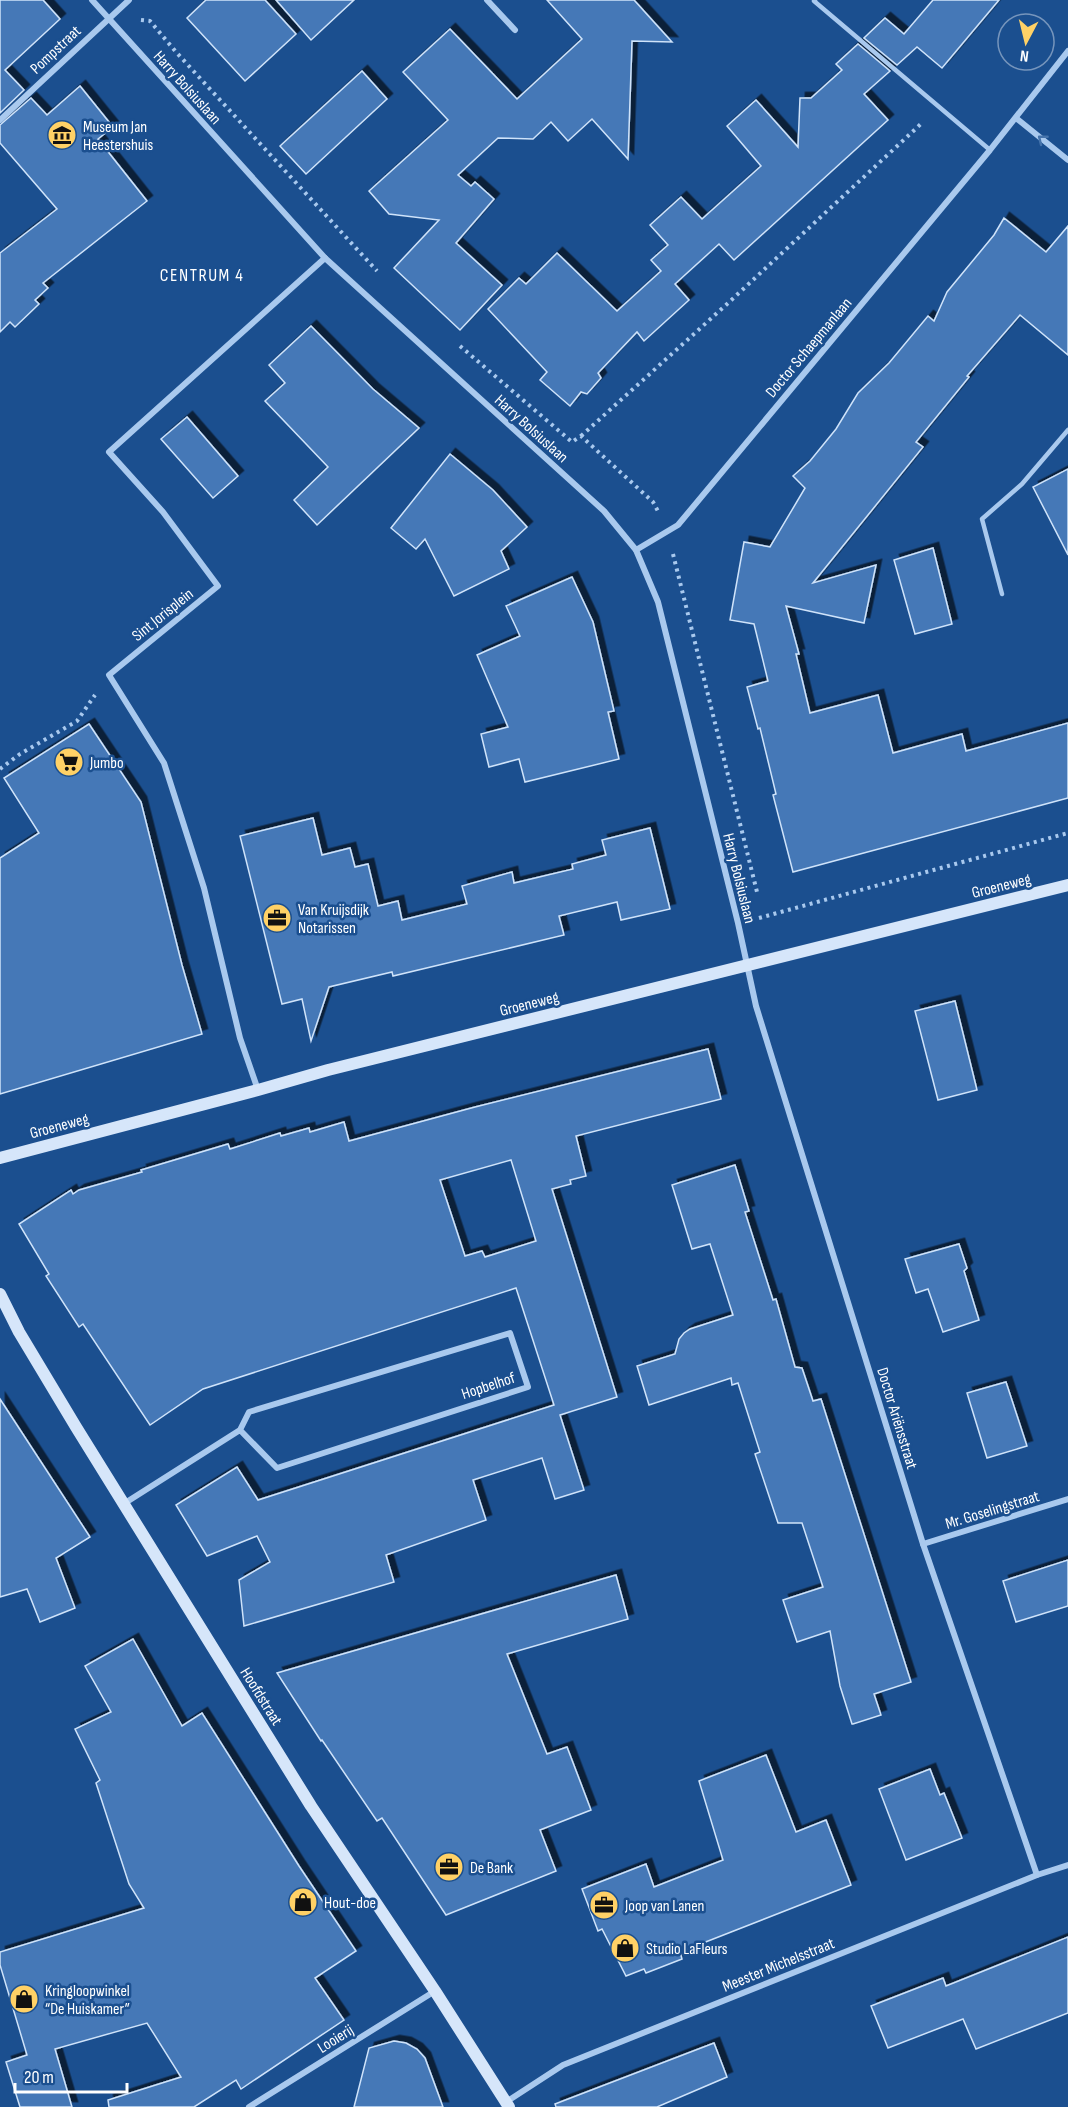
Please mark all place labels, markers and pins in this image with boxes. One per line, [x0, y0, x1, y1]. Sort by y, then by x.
place label: Museum Jan Heestershuis [83, 118, 154, 155]
museum icon: Museum Jan Heestershuis [46, 119, 78, 151]
supermarket icon: Jumbo [53, 746, 85, 778]
place label: Jumbo [89, 754, 124, 773]
place label: Van Kruijsdijk Notarissen [298, 901, 369, 938]
office icon: Van Kruijsdijk Notarissen [261, 902, 293, 934]
office icon: De Bank [433, 1851, 465, 1883]
place label: De Bank [470, 1859, 513, 1878]
shop icon: Hout-doe [287, 1886, 319, 1918]
office icon: Joop van Lanen [588, 1889, 620, 1921]
place label: Hout-doe [324, 1894, 376, 1913]
place label: Joop van Lanen [624, 1897, 704, 1916]
shop icon: Studio LaFleurs [609, 1932, 641, 1964]
place label: Studio LaFleurs [646, 1940, 728, 1959]
place label: Kringloopwinkel “De Huiskamer” [45, 1982, 130, 2019]
shop icon: Kringloopwinkel “De Huiskamer” [8, 1983, 40, 2015]

